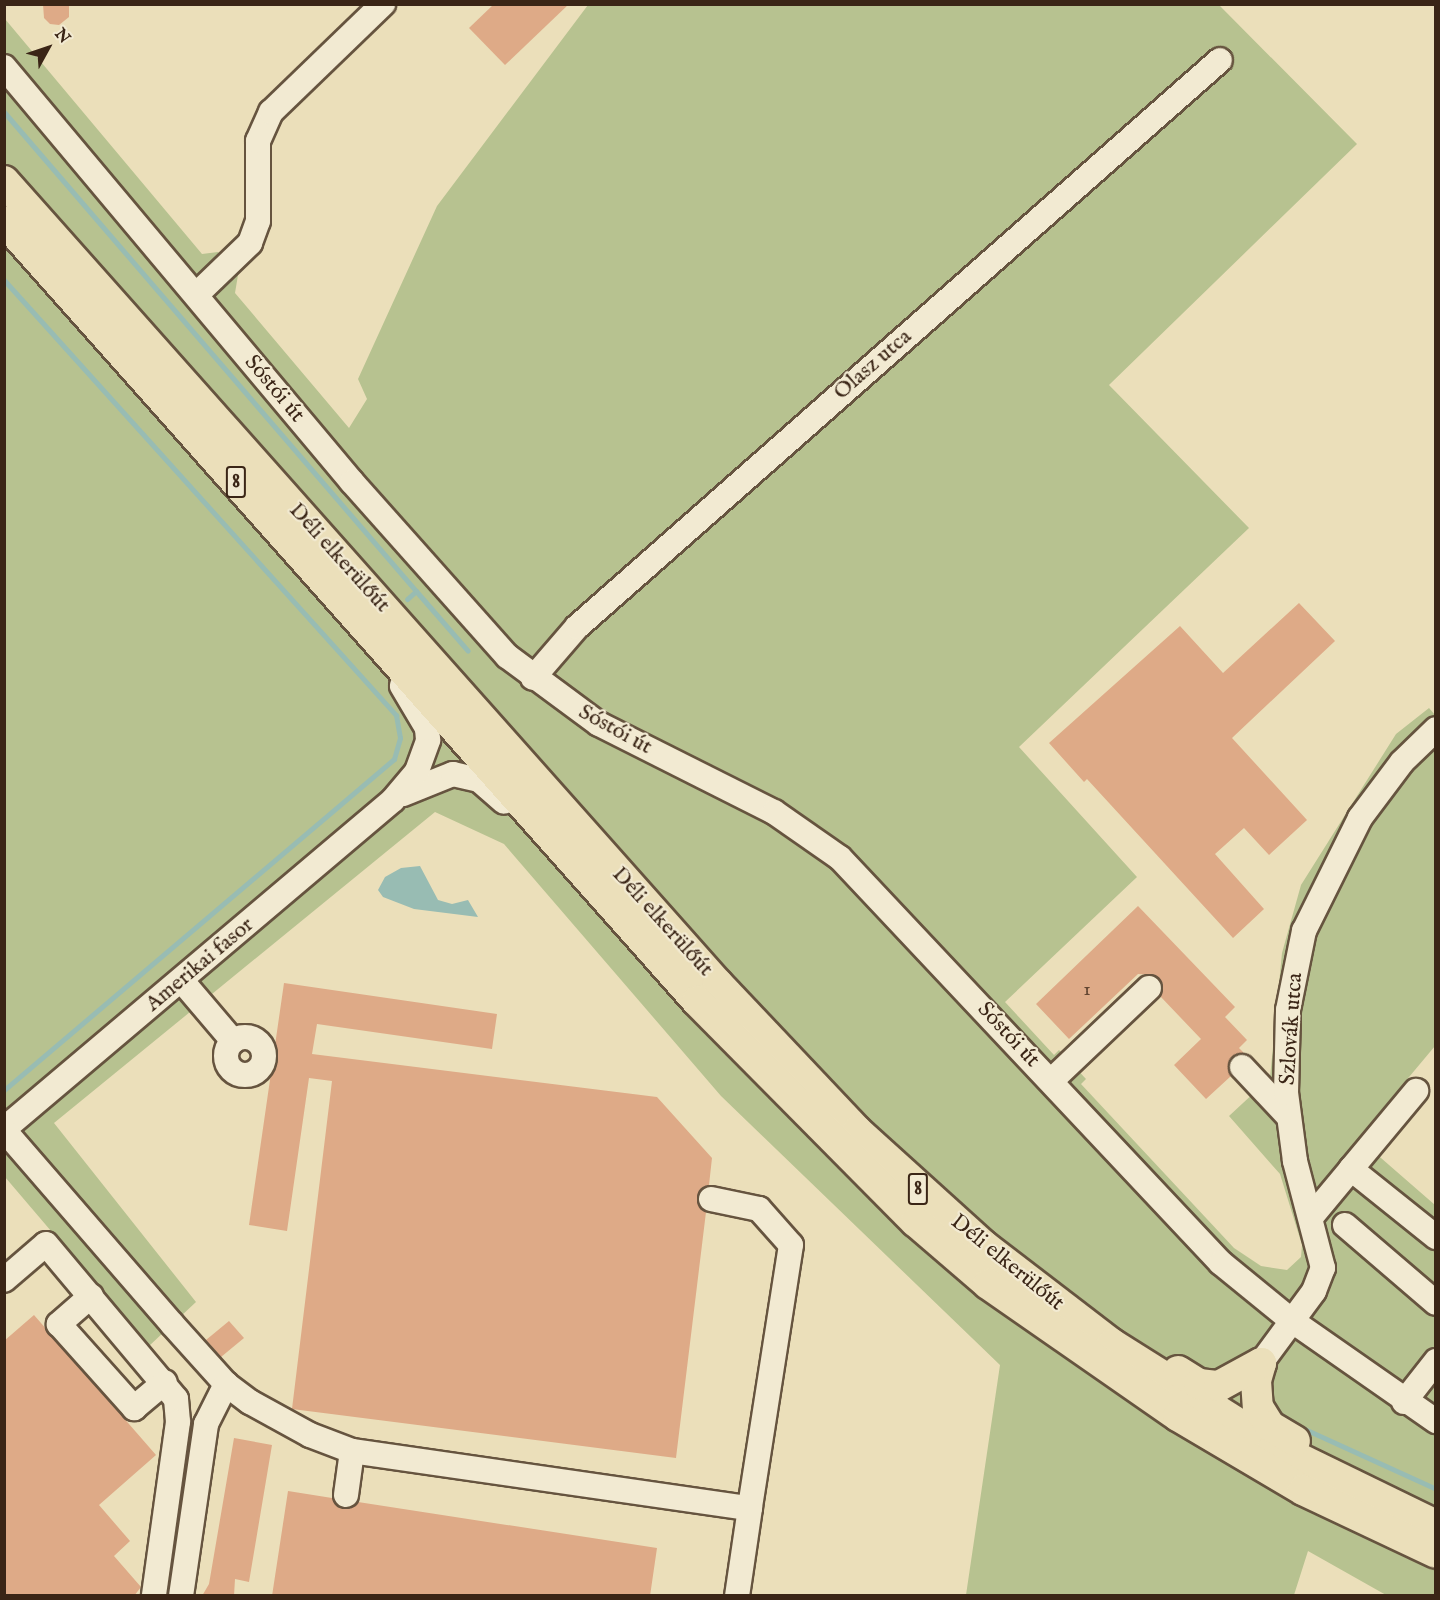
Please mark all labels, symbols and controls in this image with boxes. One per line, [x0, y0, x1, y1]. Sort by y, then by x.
north arrow [18, 18, 78, 78]
text: N [50, 25, 74, 48]
street label: Olasz utca [829, 324, 917, 406]
street label: Sóstói út [238, 350, 310, 428]
road number: 8 [226, 464, 246, 500]
street label: Déli elkerülőút [283, 498, 395, 618]
street label: Sóstói út [574, 699, 656, 761]
street label: Déli elkerülőút [606, 862, 718, 982]
street label: Amerikai fasor [141, 912, 259, 1018]
street label: Szlovák utca [1275, 972, 1309, 1086]
house number: 1 [1083, 977, 1091, 1001]
street label: Sóstói út [971, 997, 1045, 1073]
road number: 8 [908, 1171, 928, 1207]
street label: Déli elkerülőút [945, 1209, 1069, 1317]

